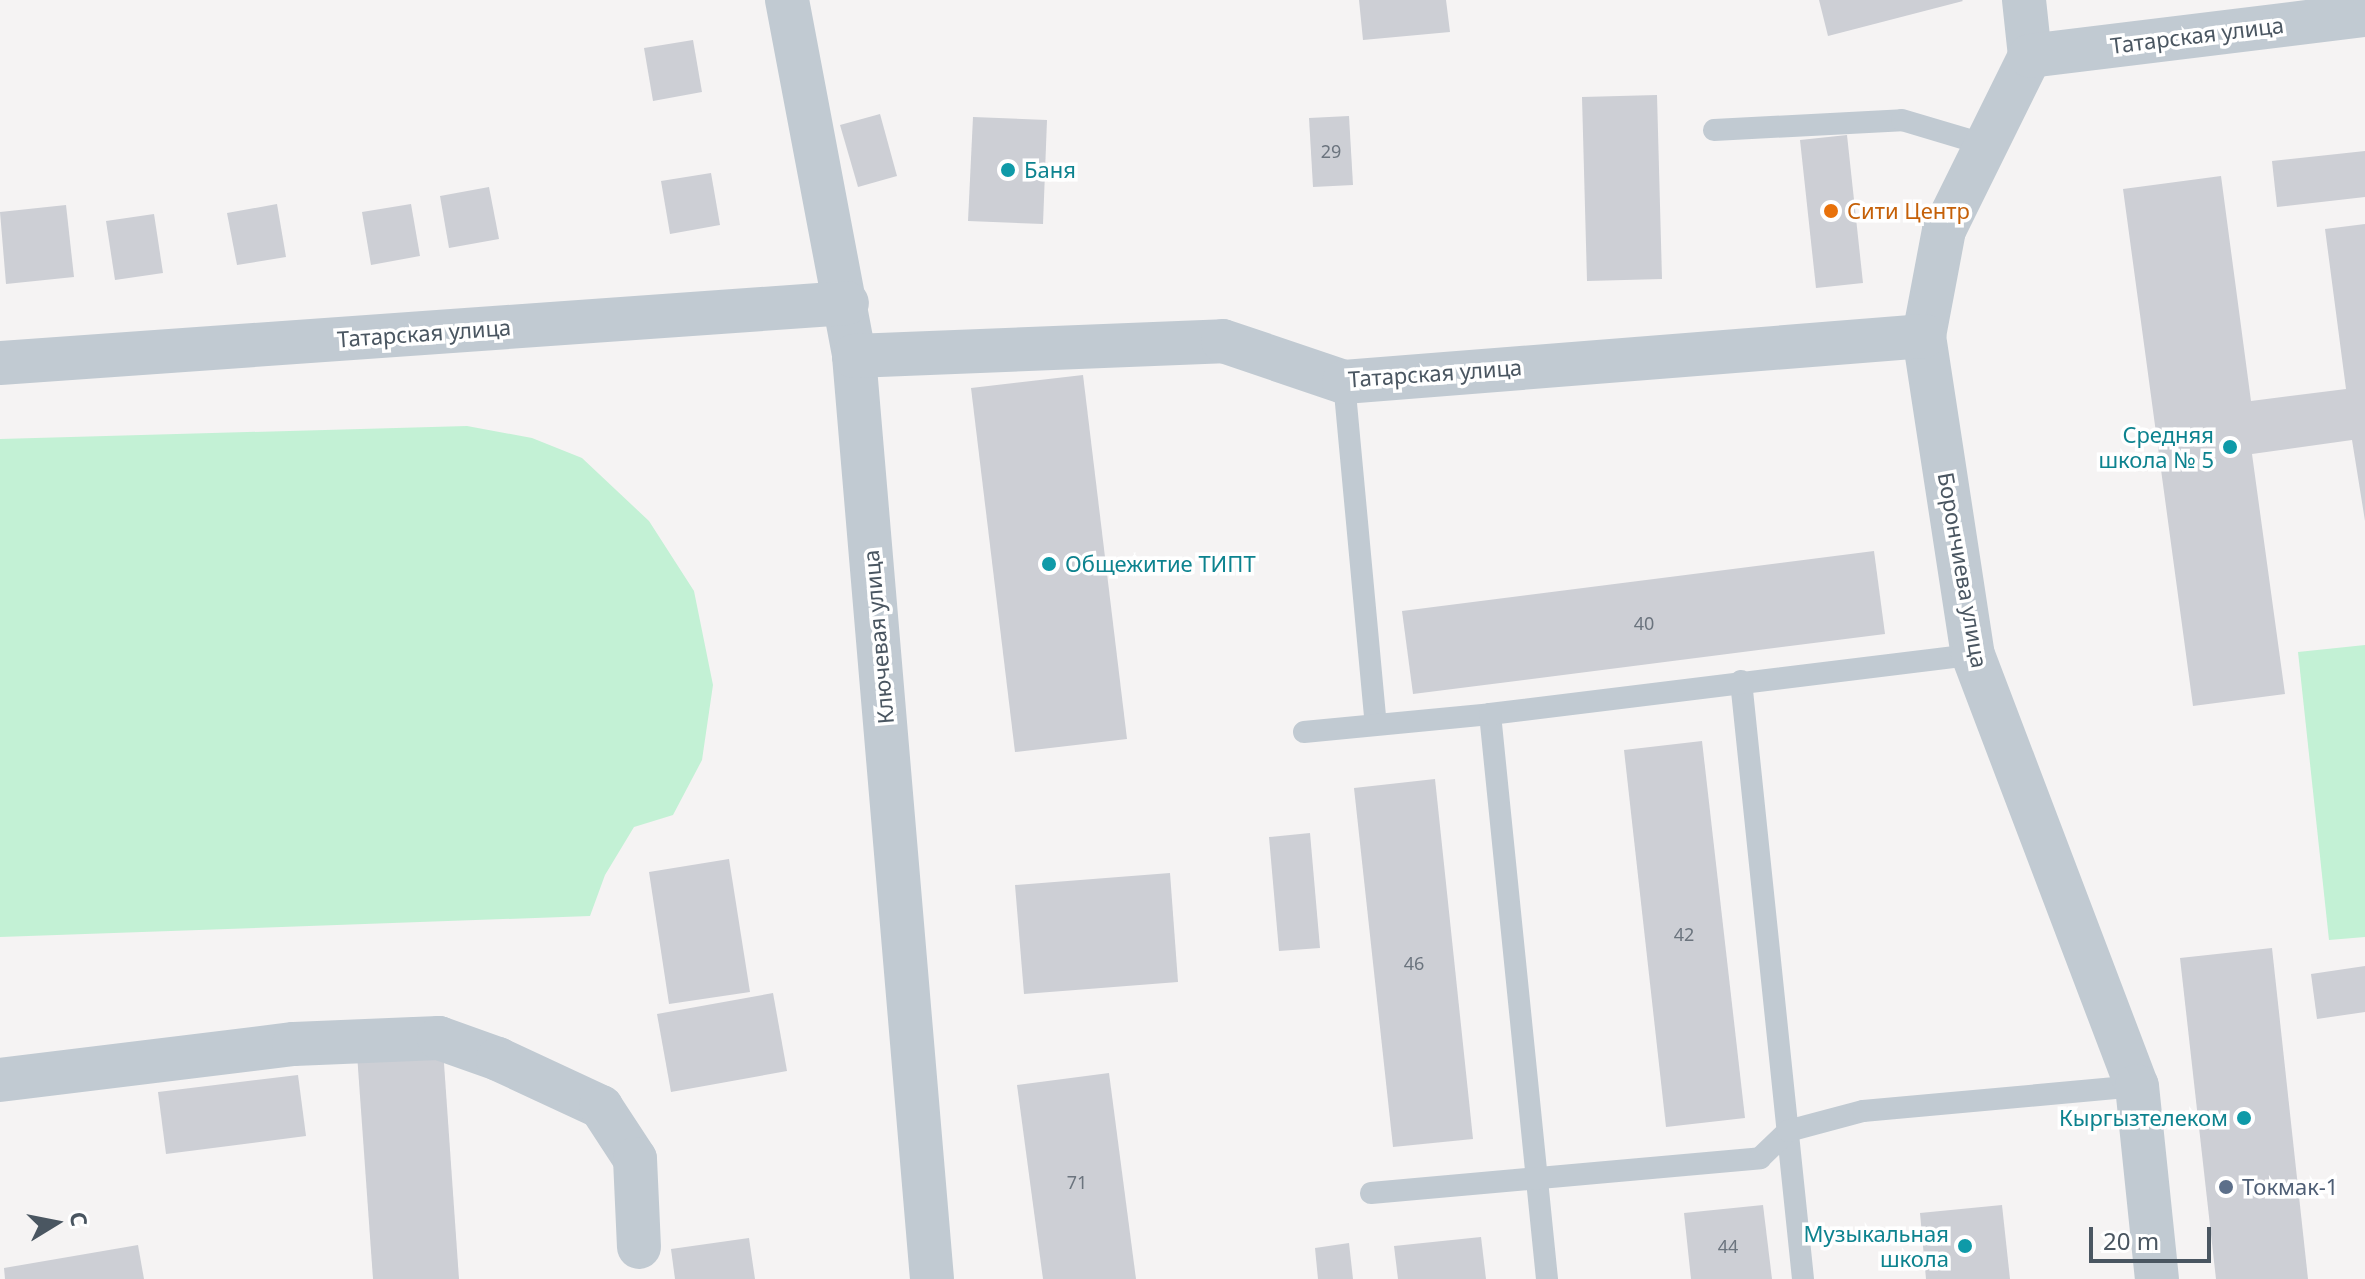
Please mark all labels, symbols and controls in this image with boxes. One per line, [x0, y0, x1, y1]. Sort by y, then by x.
street label: Татарская улица [2109, 11, 2285, 59]
house number: 29 [1321, 140, 1341, 162]
place label: Баня [1024, 157, 1076, 183]
marker: Баня [999, 161, 1017, 179]
place label: Сити Центр [1847, 198, 1970, 224]
marker: Сити Центр [1822, 202, 1840, 220]
street label: Татарская улица [336, 314, 512, 352]
street label: Татарская улица [1347, 354, 1523, 392]
place label: Средняя школа № 5 [2098, 421, 2214, 472]
marker: Средняя школа № 5 [2221, 438, 2239, 456]
street label: Борончиева улица [1933, 470, 1993, 670]
street label: Ключевая улица [857, 549, 899, 725]
place label: Общежитие ТИПТ [1065, 551, 1256, 577]
marker: Общежитие ТИПТ [1040, 555, 1058, 573]
house number: 40 [1634, 612, 1654, 634]
house number: 42 [1674, 923, 1694, 945]
house number: 46 [1404, 952, 1424, 974]
place label: Кыргызтелеком [2059, 1105, 2228, 1131]
marker: Кыргызтелеком [2235, 1109, 2253, 1127]
house number: 71 [1067, 1171, 1087, 1193]
place label: Токмак-1 [2242, 1174, 2338, 1200]
marker: Токмак-1 [2217, 1178, 2235, 1196]
north arrow [16, 1183, 96, 1263]
text: С [64, 1209, 96, 1228]
scale bar [2093, 1211, 2215, 1261]
place label: Музыкальная школа [1804, 1220, 1949, 1272]
text: 20 m [2103, 1224, 2159, 1257]
house number: 44 [1718, 1235, 1738, 1257]
marker: Музыкальная школа [1956, 1237, 1974, 1255]

